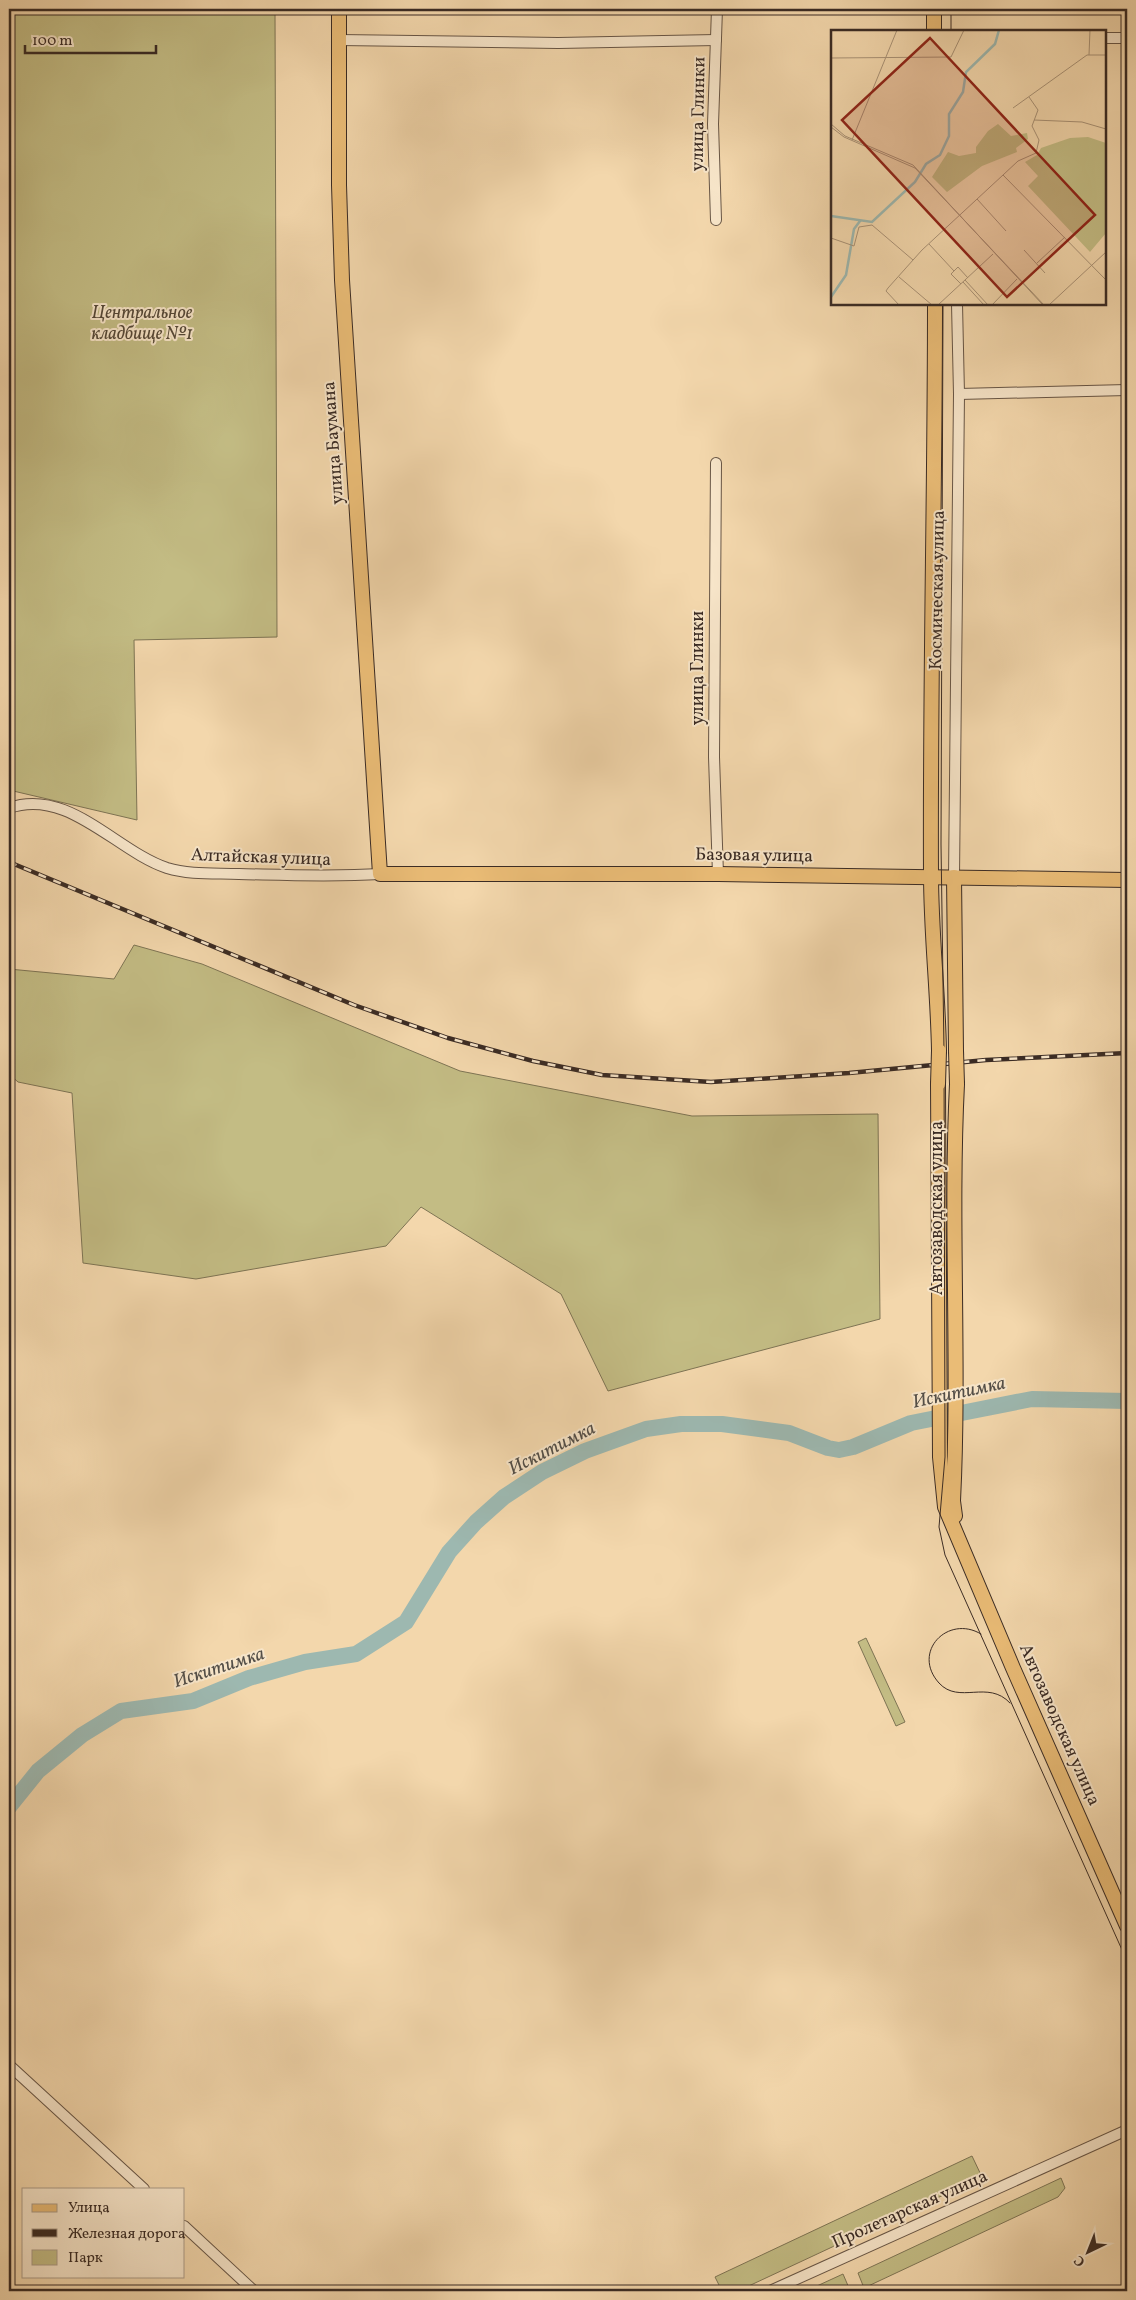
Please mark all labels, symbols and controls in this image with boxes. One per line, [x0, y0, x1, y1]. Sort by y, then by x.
scale bar [25, 22, 156, 54]
inset map [831, 30, 1106, 305]
text: 100 m [32, 31, 72, 52]
street label: улица Глинки [686, 56, 712, 172]
park label: Центральное кладбище №1 [91, 301, 193, 347]
street label: улица Баумана [317, 381, 351, 505]
street label: Космическая улица [924, 510, 952, 670]
street label: улица Глинки [686, 611, 711, 725]
street label: Базовая улица [695, 842, 813, 870]
street label: Алтайская улица [190, 843, 332, 873]
street label: Автозаводская улица [925, 1121, 950, 1295]
water label: Искитимка [910, 1370, 1008, 1416]
water label: Искитимка [504, 1416, 600, 1482]
street label: Автозаводская улица [1012, 1640, 1106, 1810]
water label: Искитимка [170, 1641, 268, 1695]
street label: Пролетарская улица [828, 2164, 992, 2256]
legend [22, 2188, 185, 2278]
text: Улица [68, 2198, 110, 2219]
text: Железная дорога [68, 2224, 185, 2245]
north arrow [1064, 2228, 1114, 2278]
text: Парк [68, 2248, 103, 2269]
text: С [1070, 2250, 1090, 2270]

